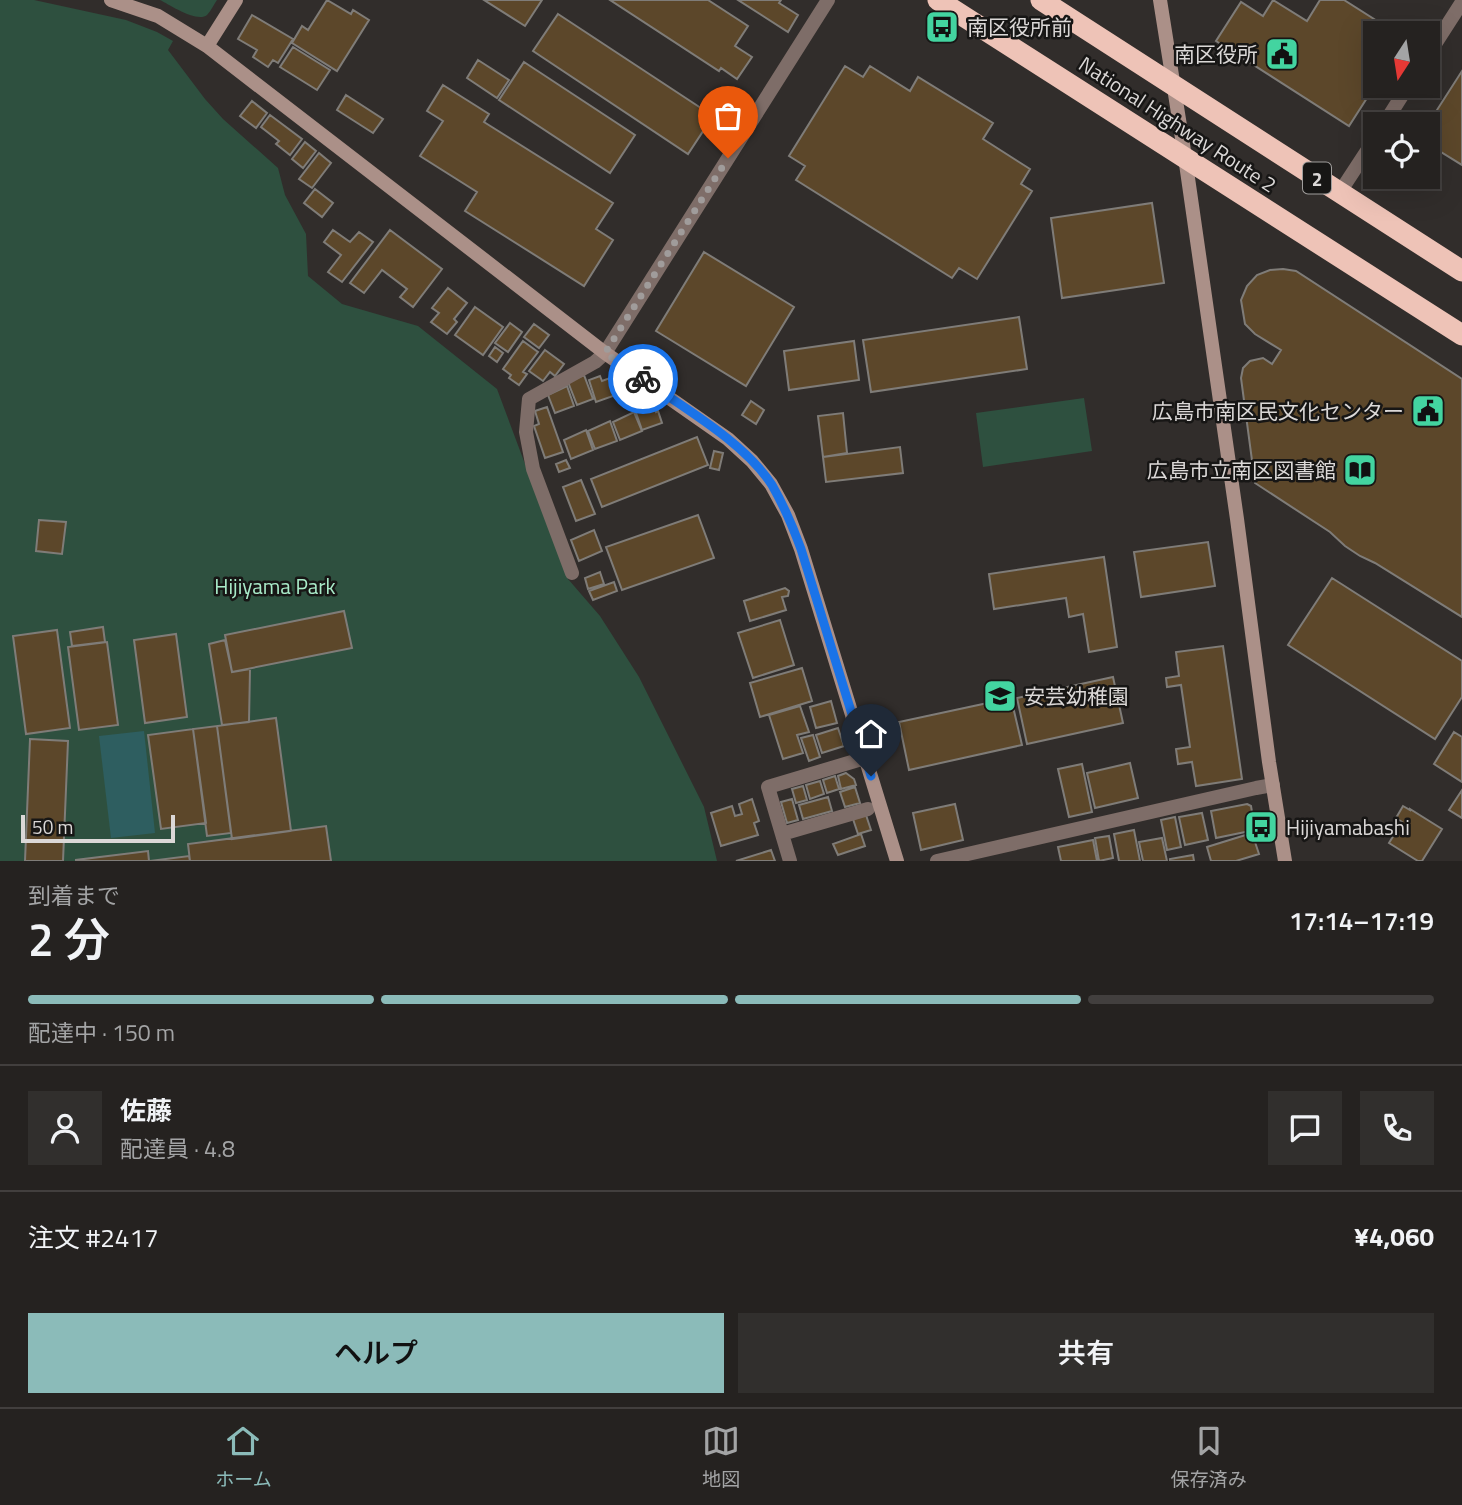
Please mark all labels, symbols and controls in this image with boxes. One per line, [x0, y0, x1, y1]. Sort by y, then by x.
bus stop icon: 南区役所前 [923, 8, 961, 46]
place label: 南区役所前 [967, 11, 1072, 43]
north arrow [1363, 21, 1440, 98]
map controls [1363, 21, 1440, 189]
public building icon: 南区役所 [1263, 35, 1301, 73]
place label: 南区役所 [1174, 38, 1258, 70]
street label: National Highway Route 2 [1073, 48, 1283, 200]
pin [698, 86, 758, 158]
icon: bag [709, 97, 747, 135]
button: locate [1363, 112, 1440, 189]
road number: 2 [1303, 162, 1331, 194]
courier [608, 344, 678, 414]
icon: bike [624, 360, 662, 398]
public building icon: 広島市南区民文化センター [1409, 392, 1447, 430]
place label: 広島市南区民文化センター [1152, 395, 1404, 427]
library icon: 広島市立南区図書館 [1341, 451, 1379, 489]
place label: 広島市立南区図書館 [1147, 454, 1336, 486]
park label: Hijiyama Park [214, 570, 336, 602]
school or university icon: 安芸幼稚園 [981, 677, 1019, 715]
place label: 安芸幼稚園 [1024, 680, 1129, 712]
pin [841, 704, 901, 776]
icon: home [852, 715, 890, 753]
bus stop icon: Hijiyamabashi [1242, 808, 1280, 846]
place label: Hijiyamabashi [1286, 811, 1410, 843]
scale bar [21, 812, 175, 844]
text: 50 m [32, 812, 73, 841]
text: 到着まで [28, 878, 120, 913]
text: 17:14–17:19 [1289, 901, 1434, 940]
text: 2 分 [28, 904, 110, 974]
text: 配達中 · 150 m [28, 1015, 175, 1050]
button: person [28, 1091, 102, 1165]
text: 佐藤 [120, 1091, 172, 1130]
button: chat [1268, 1091, 1342, 1165]
button: phone [1360, 1091, 1434, 1165]
text: 配達員 · 4.8 [120, 1131, 235, 1166]
text: ¥4,060 [1354, 1217, 1434, 1256]
text: 注文 #2417 [28, 1218, 159, 1257]
button: ヘルプ [28, 1313, 724, 1393]
button: 共有 [738, 1313, 1434, 1393]
tab: ホーム [215, 1422, 272, 1493]
tab: 地図 [702, 1422, 740, 1493]
tab: 保存済み [1171, 1422, 1247, 1493]

